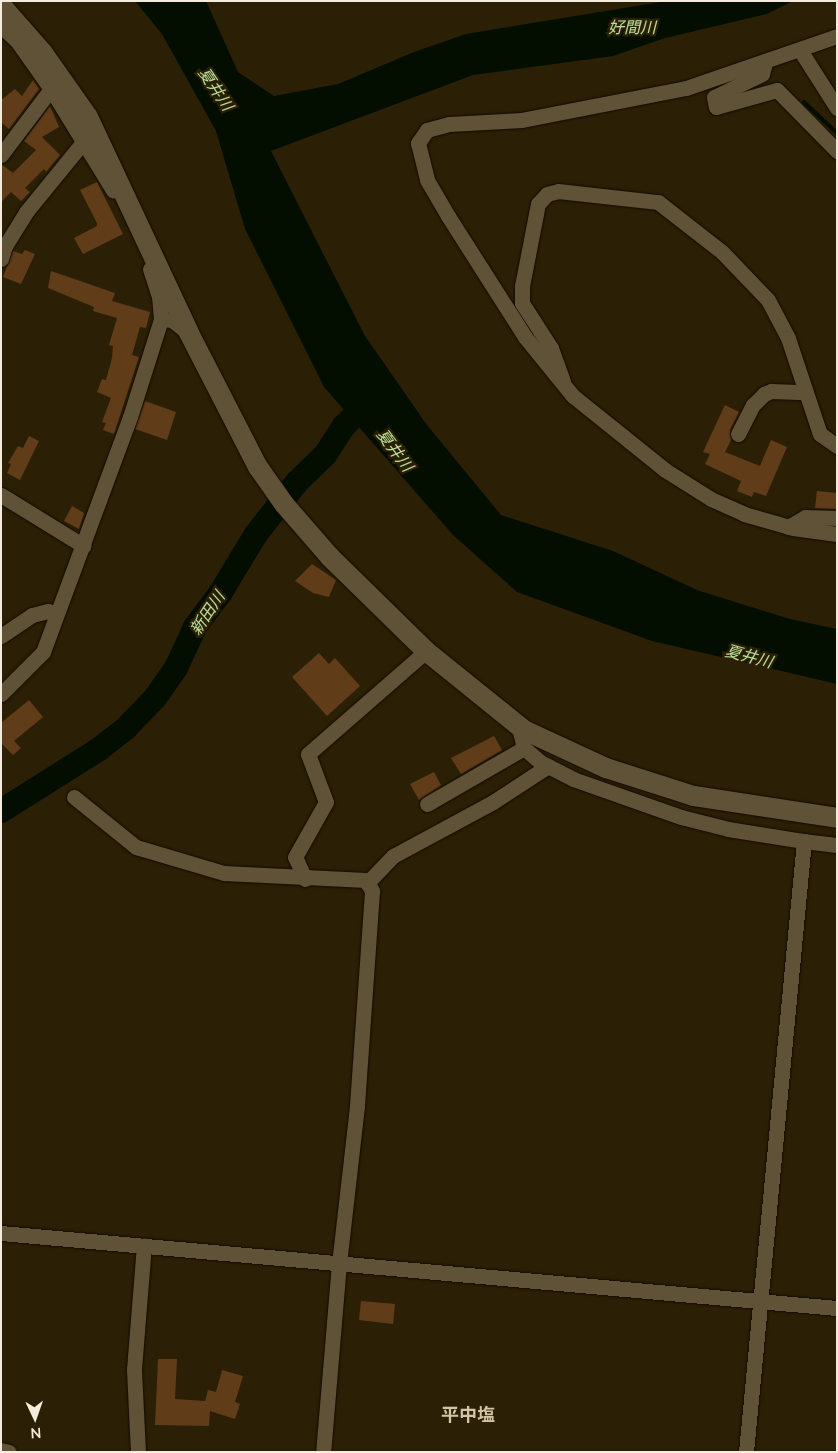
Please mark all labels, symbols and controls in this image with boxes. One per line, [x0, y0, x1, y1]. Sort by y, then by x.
water label: 好間川 [608, 17, 656, 37]
water label: 夏井川 [195, 64, 237, 114]
water label: 夏井川 [373, 425, 417, 475]
water label: 新田川 [186, 588, 228, 638]
water label: 夏井川 [723, 641, 775, 671]
north arrow [10, 1393, 60, 1443]
district label: 平中塩 [441, 1403, 495, 1425]
text: N [30, 1425, 42, 1442]

